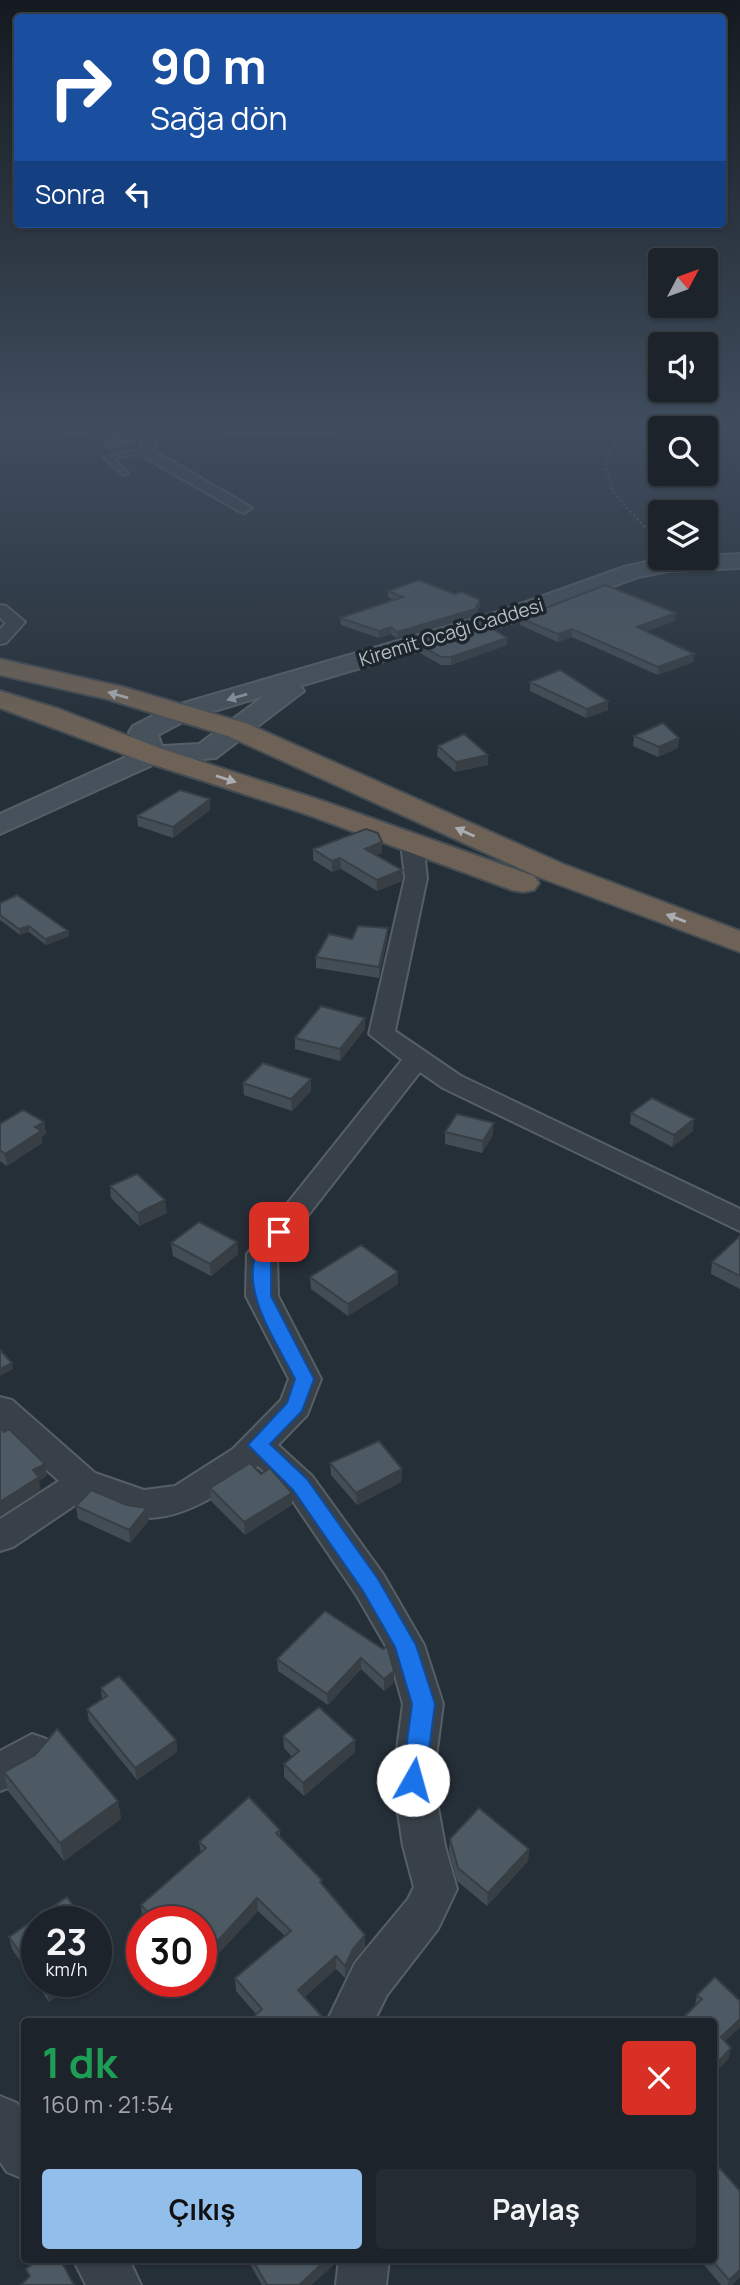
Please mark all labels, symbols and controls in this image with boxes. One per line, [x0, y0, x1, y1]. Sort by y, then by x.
text: 90 m [150, 32, 267, 99]
icon: right [35, 42, 126, 133]
text: Sağa dön [150, 96, 288, 140]
icon: left [119, 175, 157, 213]
text: Sonra [35, 176, 105, 212]
north arrow [648, 248, 718, 318]
map controls [648, 248, 718, 570]
button: sound [648, 332, 718, 402]
button: search [648, 416, 718, 486]
button: layers [648, 500, 718, 570]
street label: Kiremit Ocağı Caddesi [356, 592, 546, 672]
one-way arrow [107, 689, 129, 700]
one-way arrow [225, 692, 247, 703]
one-way arrow [216, 774, 237, 784]
one-way arrow [455, 826, 476, 837]
one-way arrow [666, 912, 687, 923]
pin [249, 1202, 309, 1262]
icon: arrive [260, 1213, 298, 1251]
position arrow [376, 1743, 450, 1817]
speed limit sign: 30 [126, 1906, 217, 1997]
text: 23 [46, 1918, 87, 1966]
text: km/h [46, 1957, 87, 1981]
text: 1 dk [42, 2033, 117, 2091]
button: close [622, 2041, 696, 2115]
text: 160 m · 21:54 [42, 2088, 174, 2120]
button: Çıkış [42, 2169, 362, 2249]
button: Paylaş [376, 2169, 696, 2249]

